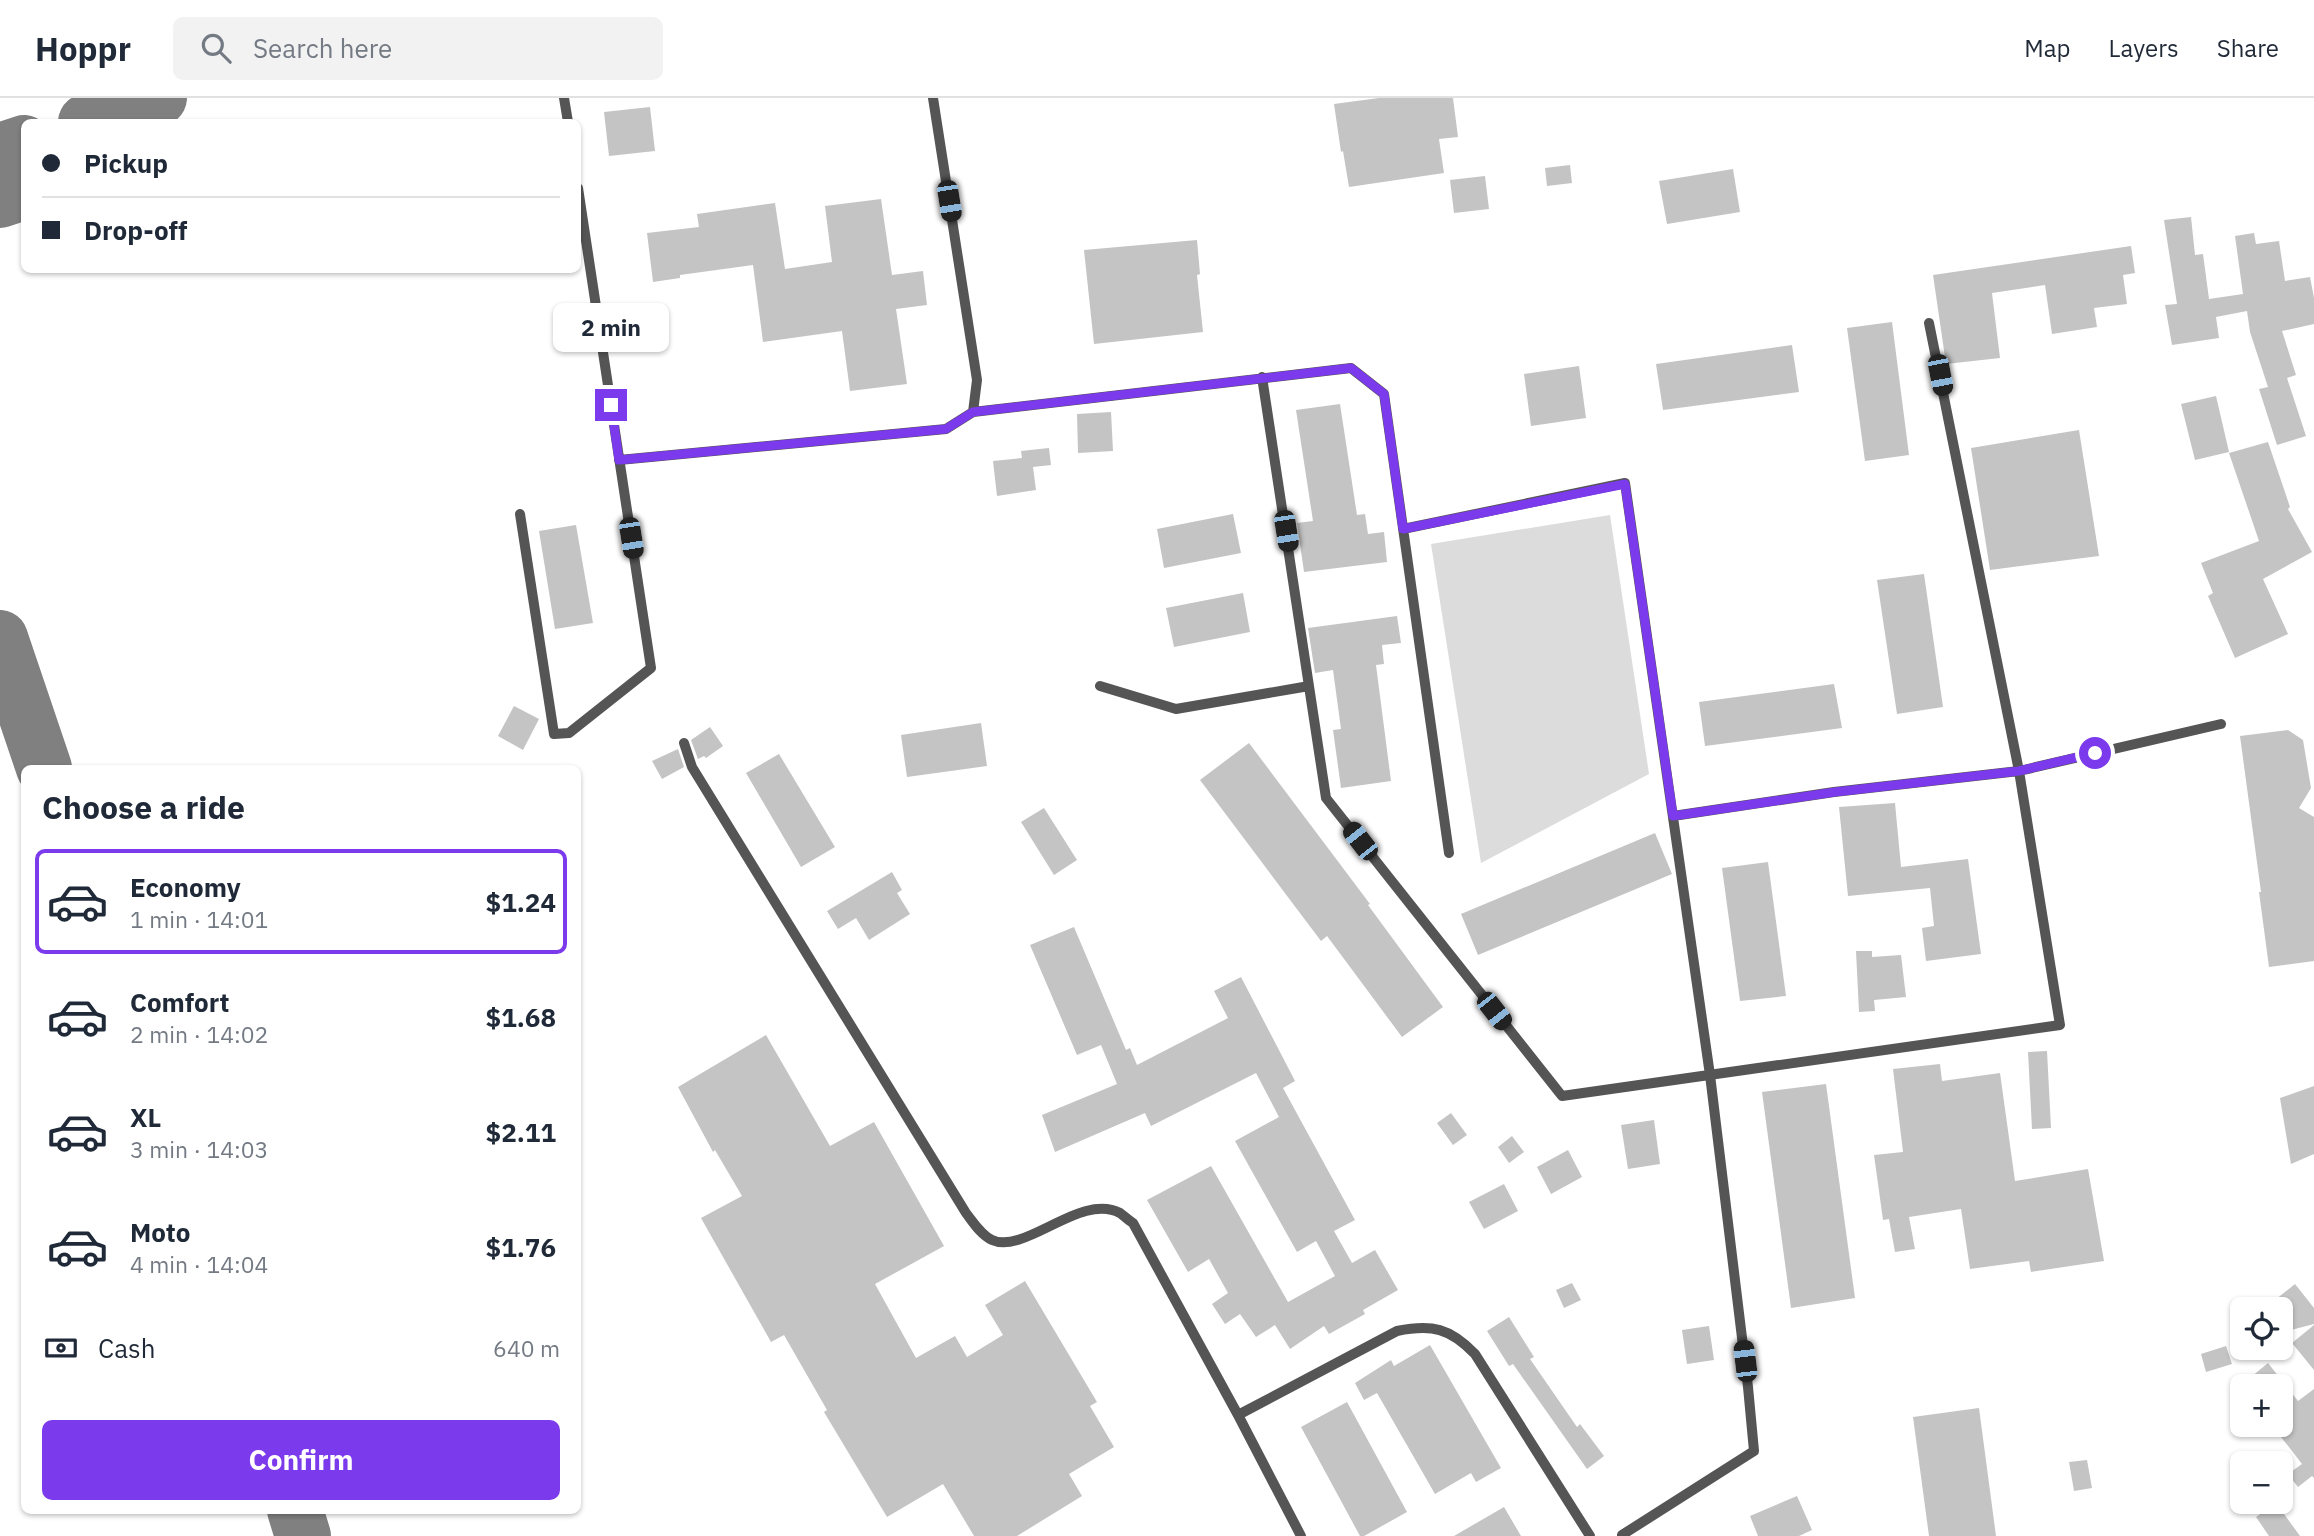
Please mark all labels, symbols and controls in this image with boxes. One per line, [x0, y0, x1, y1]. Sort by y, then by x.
search box [173, 17, 663, 80]
text: Hoppr [35, 27, 131, 70]
icon: search [197, 29, 235, 67]
text: Search here [253, 31, 392, 65]
text: Map [2024, 32, 2071, 64]
text: Layers [2109, 32, 2179, 64]
text: Share [2217, 32, 2279, 64]
text: Pickup [84, 146, 168, 180]
car [936, 179, 963, 223]
text: Drop-off [84, 213, 187, 247]
callout: 2 min [553, 303, 669, 352]
text: 2 min [581, 312, 641, 342]
car [1926, 352, 1955, 398]
route end [595, 389, 627, 421]
car [1273, 509, 1300, 553]
car [618, 516, 645, 560]
route start [2079, 737, 2111, 769]
text: Choose a ride [42, 786, 245, 828]
car [1339, 818, 1382, 864]
icon: car [46, 870, 109, 933]
text: Economy [130, 870, 241, 904]
text: $1.24 [486, 885, 556, 919]
text: 1 min · 14:01 [130, 904, 268, 934]
icon: car [46, 985, 109, 1048]
text: Comfort [130, 985, 229, 1019]
car [1473, 988, 1516, 1034]
text: $1.68 [486, 1000, 556, 1034]
text: 2 min · 14:02 [130, 1019, 268, 1049]
icon: car [46, 1100, 109, 1163]
text: XL [130, 1100, 161, 1134]
text: $2.11 [486, 1115, 556, 1149]
text: 3 min · 14:03 [130, 1134, 268, 1164]
icon: car [46, 1215, 109, 1278]
text: Moto [130, 1215, 190, 1249]
text: $1.76 [486, 1230, 556, 1264]
text: 4 min · 14:04 [130, 1249, 268, 1279]
map controls [2230, 1297, 2293, 1514]
button: locate [2230, 1297, 2293, 1360]
icon: cash [42, 1329, 80, 1367]
text: Cash [98, 1331, 155, 1365]
text: 640 m [493, 1333, 560, 1363]
car [1733, 1339, 1758, 1383]
button: + [2230, 1374, 2293, 1437]
button: Confirm [42, 1420, 560, 1500]
button: − [2230, 1451, 2293, 1514]

